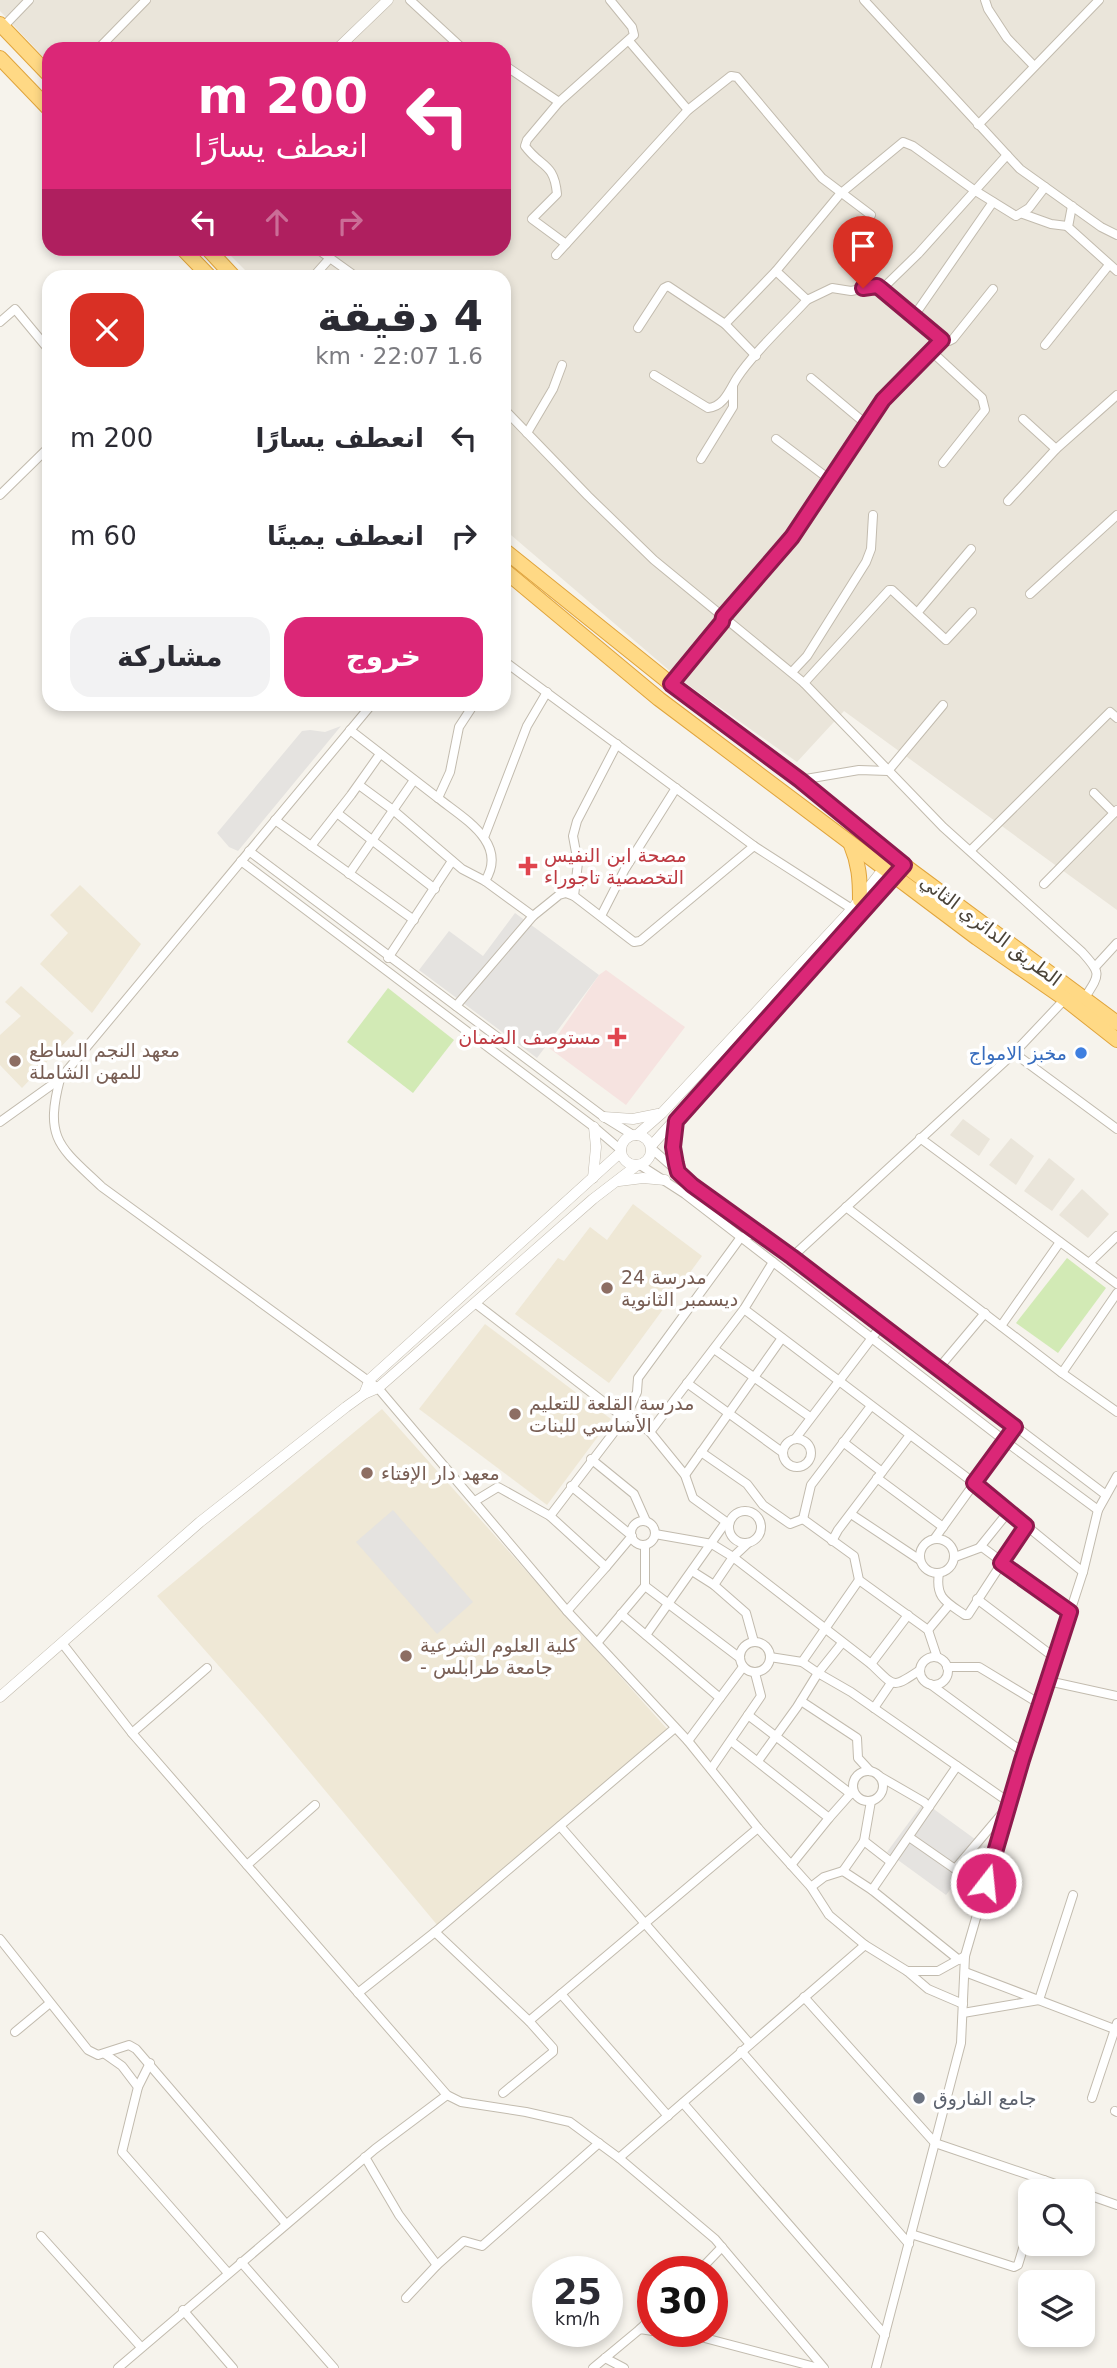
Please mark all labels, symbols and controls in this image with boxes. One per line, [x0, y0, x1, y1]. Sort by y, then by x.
text: 200 m [198, 68, 368, 125]
icon: left [392, 70, 483, 161]
text: انعطف يسارًا [194, 127, 368, 165]
icon: left [185, 203, 223, 241]
icon: ahead [258, 203, 296, 241]
icon: right [331, 203, 369, 241]
pin [833, 216, 893, 288]
icon: arrive [844, 227, 882, 265]
text: 4 دقيقة [317, 292, 483, 341]
button: close [70, 293, 144, 367]
text: 1.6 km · 22:07 [315, 343, 483, 369]
icon: left [445, 419, 483, 457]
text: 200 m [70, 423, 153, 453]
text: انعطف يسارًا [255, 423, 424, 453]
icon: right [445, 517, 483, 555]
text: 60 m [70, 521, 137, 551]
text: انعطف يمينًا [267, 521, 424, 551]
button: مشاركة [70, 617, 270, 697]
button: خروج [284, 617, 483, 697]
place label: مصحة ابن النفيس التخصصية تاجوراء [544, 844, 687, 889]
marker: مصحة ابن النفيس التخصصية تاجوراء [518, 856, 538, 876]
street label: الطريق الدائري الثاني [915, 870, 1066, 991]
place label: مستوصف الضمان [458, 1026, 601, 1049]
marker: مستوصف الضمان [607, 1027, 627, 1047]
place label: معهد النجم الساطع للمهن الشاملة [29, 1039, 180, 1084]
place label: مخبز الامواج [969, 1042, 1067, 1065]
marker: مخبز الامواج [1073, 1045, 1089, 1061]
marker: معهد النجم الساطع للمهن الشاملة [7, 1053, 23, 1069]
place label: مدرسة 24 ديسمبر الثانوية [621, 1266, 738, 1311]
marker: مدرسة 24 ديسمبر الثانوية [599, 1280, 615, 1296]
place label: مدرسة القلعة للتعليم الأساسي للبنات [529, 1392, 694, 1437]
marker: مدرسة القلعة للتعليم الأساسي للبنات [507, 1406, 523, 1422]
place label: معهد دار الإفتاء [381, 1462, 500, 1485]
marker: معهد دار الإفتاء [359, 1465, 375, 1481]
place label: كلية العلوم الشرعية - جامعة طرابلس [420, 1634, 578, 1679]
marker: كلية العلوم الشرعية - جامعة طرابلس [398, 1648, 414, 1664]
position arrow [949, 1846, 1023, 1920]
place label: جامع الفاروق [933, 2087, 1036, 2110]
marker: جامع الفاروق [911, 2090, 927, 2106]
map controls [1018, 2179, 1095, 2347]
button: search [1018, 2179, 1095, 2256]
speed limit sign: 30 [637, 2256, 728, 2347]
button: layers [1018, 2270, 1095, 2347]
text: 25 [553, 2272, 602, 2312]
text: km/h [555, 2308, 600, 2329]

